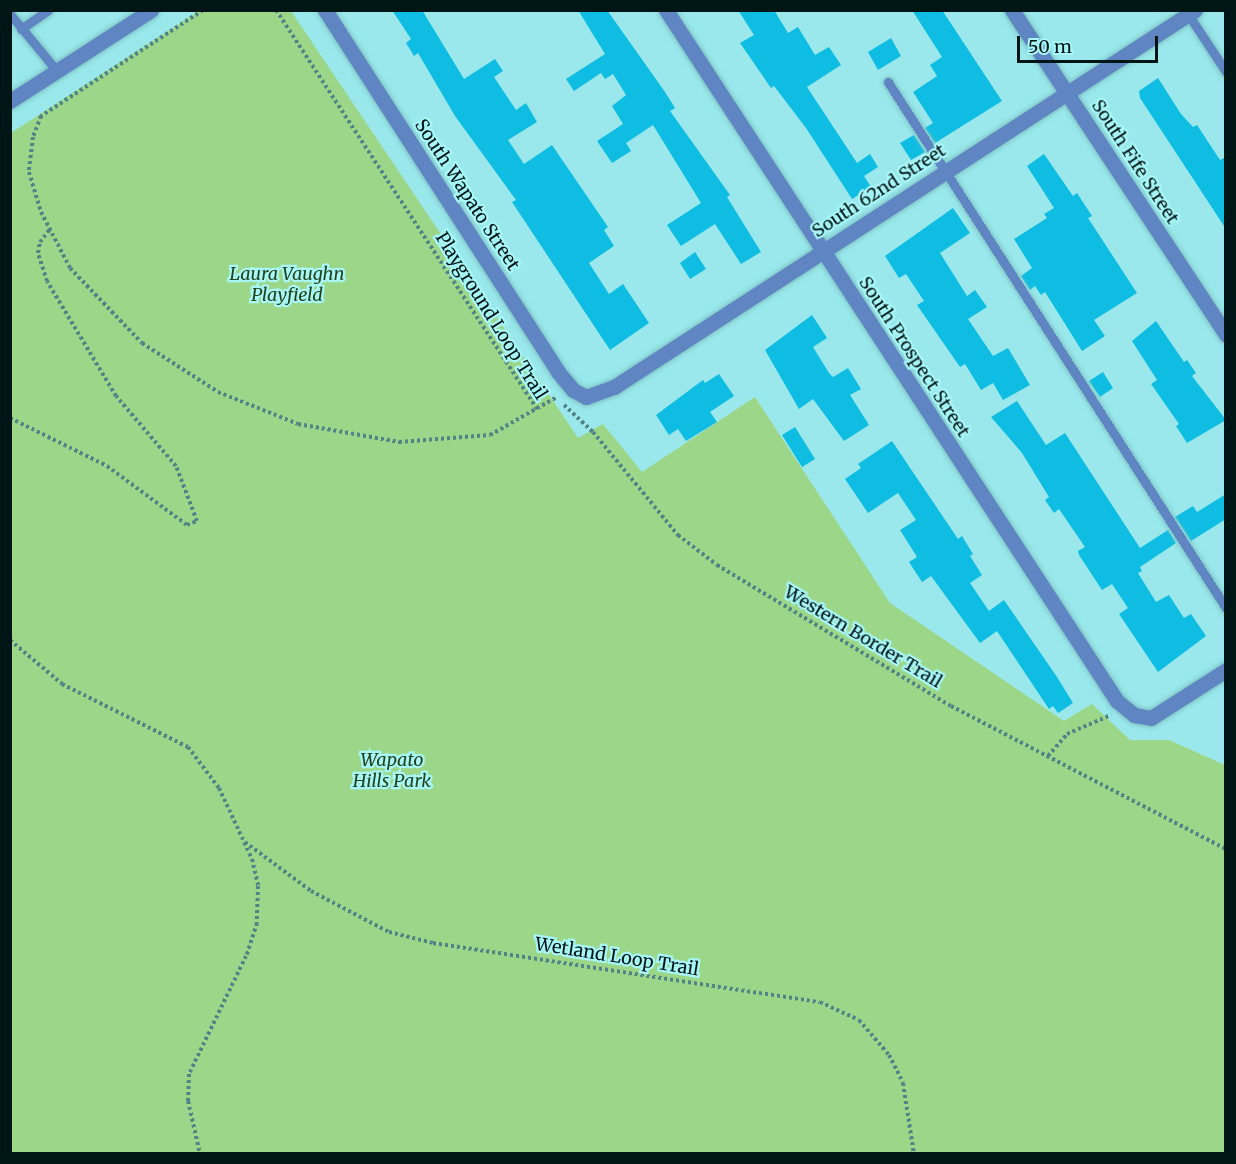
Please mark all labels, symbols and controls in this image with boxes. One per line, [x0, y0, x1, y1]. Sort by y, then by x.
scale bar [1020, 24, 1161, 62]
text: 50 m [1028, 35, 1072, 58]
street label: South Fife Street [1087, 96, 1183, 228]
street label: South Wapato Street [410, 115, 524, 275]
street label: South 62nd Street [808, 140, 950, 242]
street label: Playground Loop Trail [431, 228, 551, 404]
park label: Laura Vaughn Playfield [230, 264, 344, 306]
street label: South Prospect Street [854, 273, 974, 441]
street label: Western Border Trail [780, 581, 946, 693]
park label: Wapato Hills Park [353, 750, 431, 792]
street label: Wetland Loop Trail [534, 933, 700, 981]

